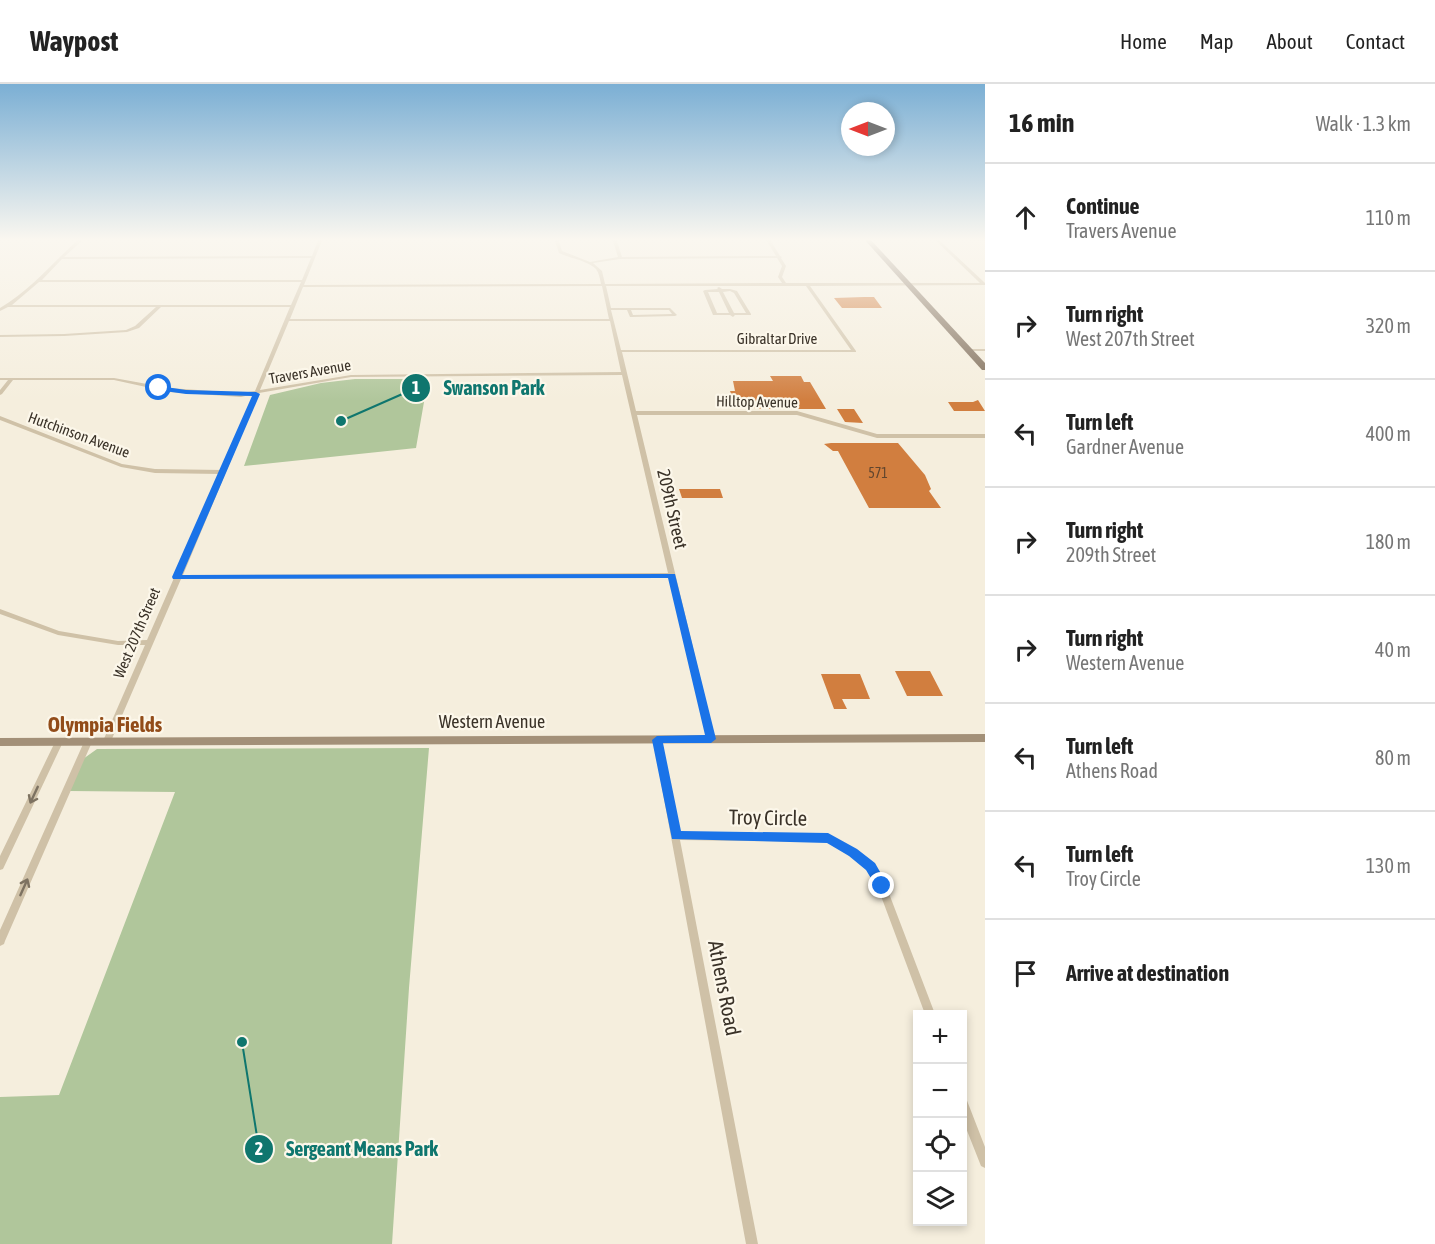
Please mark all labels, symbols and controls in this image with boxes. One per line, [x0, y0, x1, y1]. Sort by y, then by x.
text: Waypost [30, 25, 118, 57]
text: Home [1120, 29, 1167, 53]
text: Map [1200, 29, 1234, 53]
text: About [1267, 29, 1313, 53]
text: Contact [1346, 29, 1405, 53]
north arrow [841, 102, 895, 156]
text: 16 min [1009, 108, 1074, 138]
text: Walk · 1.3 km [1316, 112, 1411, 135]
text: Continue [1066, 193, 1140, 219]
icon: ahead [1009, 201, 1042, 234]
text: 110 m [1366, 206, 1411, 229]
text: Travers Avenue [1066, 219, 1177, 242]
text: Turn right [1066, 301, 1143, 327]
icon: right [1009, 309, 1042, 342]
text: 320 m [1366, 314, 1411, 337]
text: West 207th Street [1066, 327, 1195, 350]
street label: Gibraltar Drive [737, 330, 817, 347]
street label: Travers Avenue [268, 356, 352, 387]
callout: Swanson Park [401, 369, 556, 407]
route start [145, 374, 171, 400]
text: Swanson Park [443, 376, 545, 399]
text: 1 [412, 377, 420, 398]
street label: Hilltop Avenue [716, 392, 798, 411]
street label: Hutchinson Avenue [26, 408, 132, 461]
text: Turn left [1066, 409, 1133, 435]
icon: left [1009, 417, 1042, 450]
text: 400 m [1366, 422, 1411, 445]
text: Gardner Avenue [1066, 435, 1184, 458]
house number: 571 [868, 465, 888, 481]
street label: 209th Street [653, 467, 692, 551]
text: Turn right [1066, 517, 1143, 543]
icon: right [1009, 525, 1042, 558]
text: 180 m [1366, 530, 1411, 553]
text: 209th Street [1066, 543, 1156, 566]
street label: West 207th Street [110, 585, 163, 681]
text: Turn right [1066, 625, 1143, 651]
icon: right [1009, 633, 1042, 666]
text: 40 m [1375, 638, 1411, 661]
text: Western Avenue [1066, 651, 1184, 674]
street label: Western Avenue [439, 711, 545, 732]
district label: Olympia Fields [48, 712, 163, 736]
text: Turn left [1066, 733, 1133, 759]
icon: left [1009, 741, 1042, 774]
text: 80 m [1375, 746, 1411, 769]
text: Athens Road [1066, 759, 1158, 782]
one-way arrow [27, 785, 39, 803]
street label: Troy Circle [729, 804, 807, 830]
text: Turn left [1066, 841, 1133, 867]
icon: left [1009, 849, 1042, 882]
text: 130 m [1366, 854, 1411, 877]
text: Troy Circle [1066, 867, 1141, 890]
route end [868, 872, 894, 898]
one-way arrow [18, 879, 30, 897]
street label: Athens Road [704, 938, 746, 1038]
icon: arrive [1009, 957, 1042, 990]
text: Arrive at destination [1066, 960, 1229, 986]
map controls [913, 1010, 967, 1226]
button: + [913, 1010, 967, 1064]
button: − [913, 1064, 967, 1118]
button: locate [913, 1118, 967, 1172]
callout: Sergeant Means Park [244, 1130, 450, 1168]
text: Sergeant Means Park [286, 1137, 438, 1160]
text: 2 [255, 1138, 263, 1159]
button: layers [913, 1172, 967, 1226]

